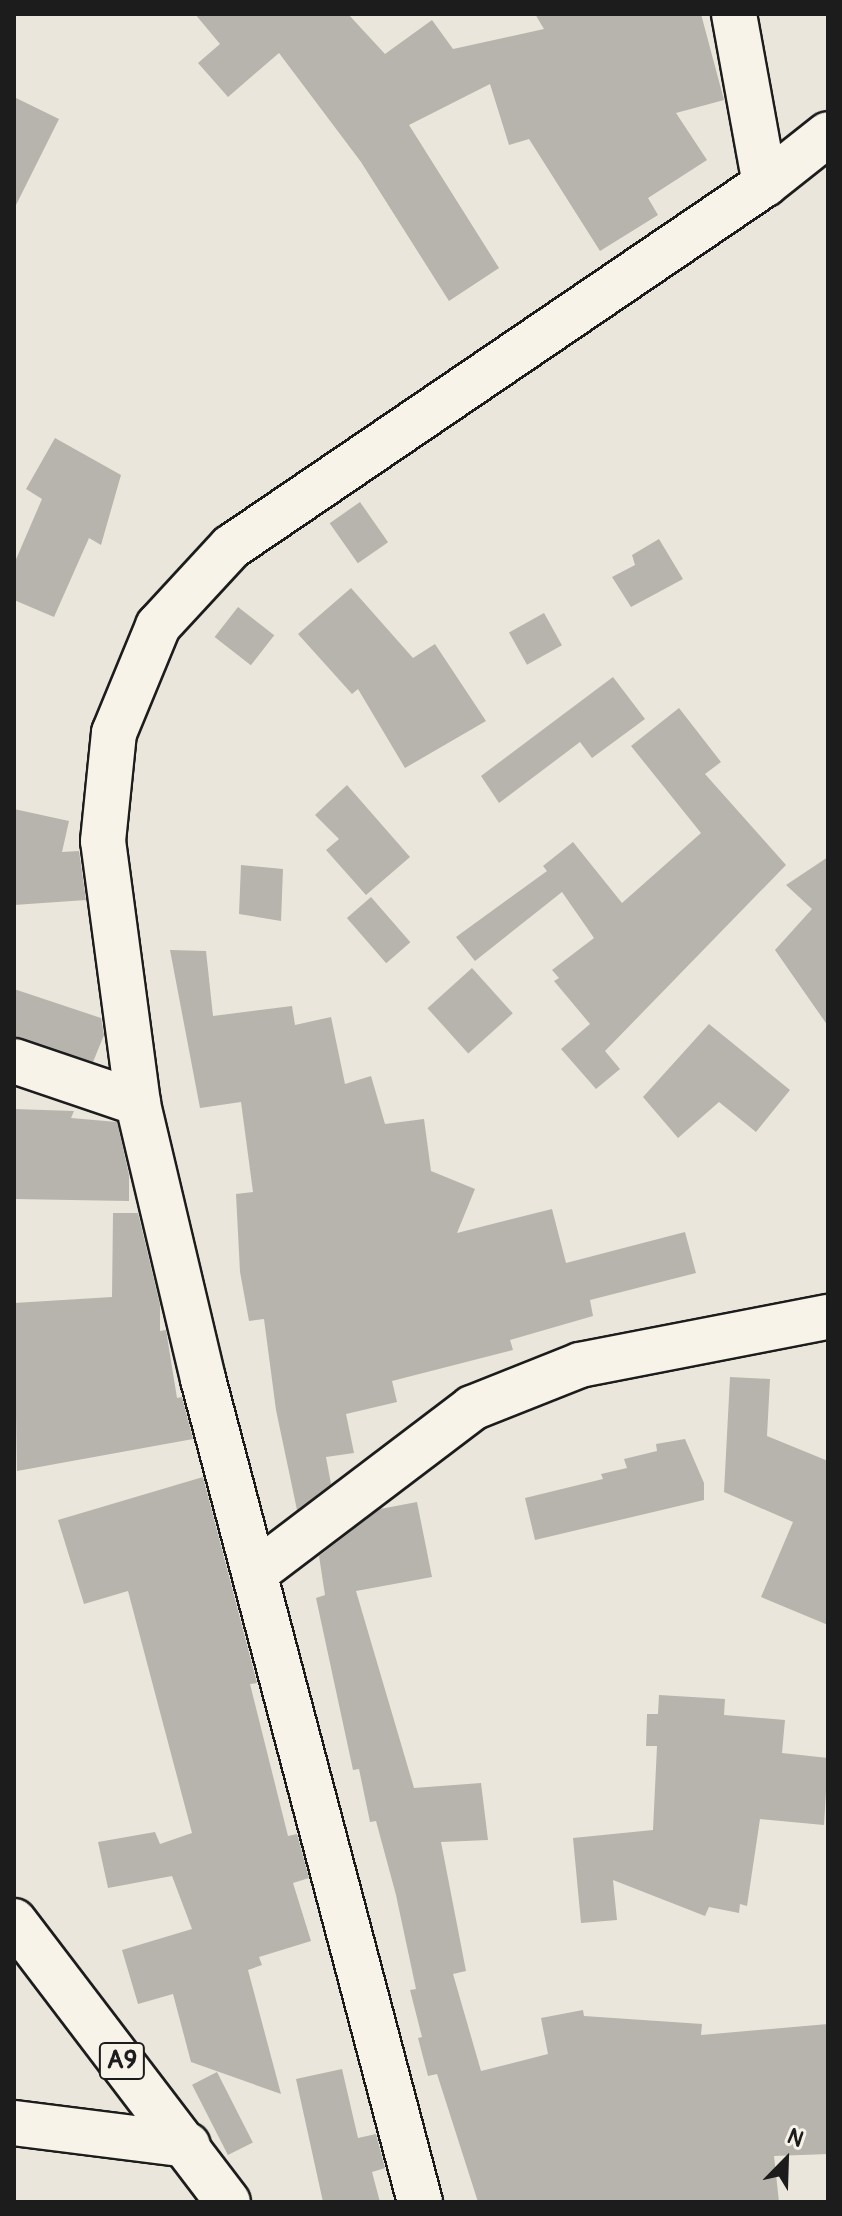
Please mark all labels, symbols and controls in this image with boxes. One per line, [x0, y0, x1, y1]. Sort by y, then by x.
road number: A9 [98, 2039, 146, 2083]
north arrow [746, 2120, 826, 2200]
text: N [783, 2122, 808, 2154]

